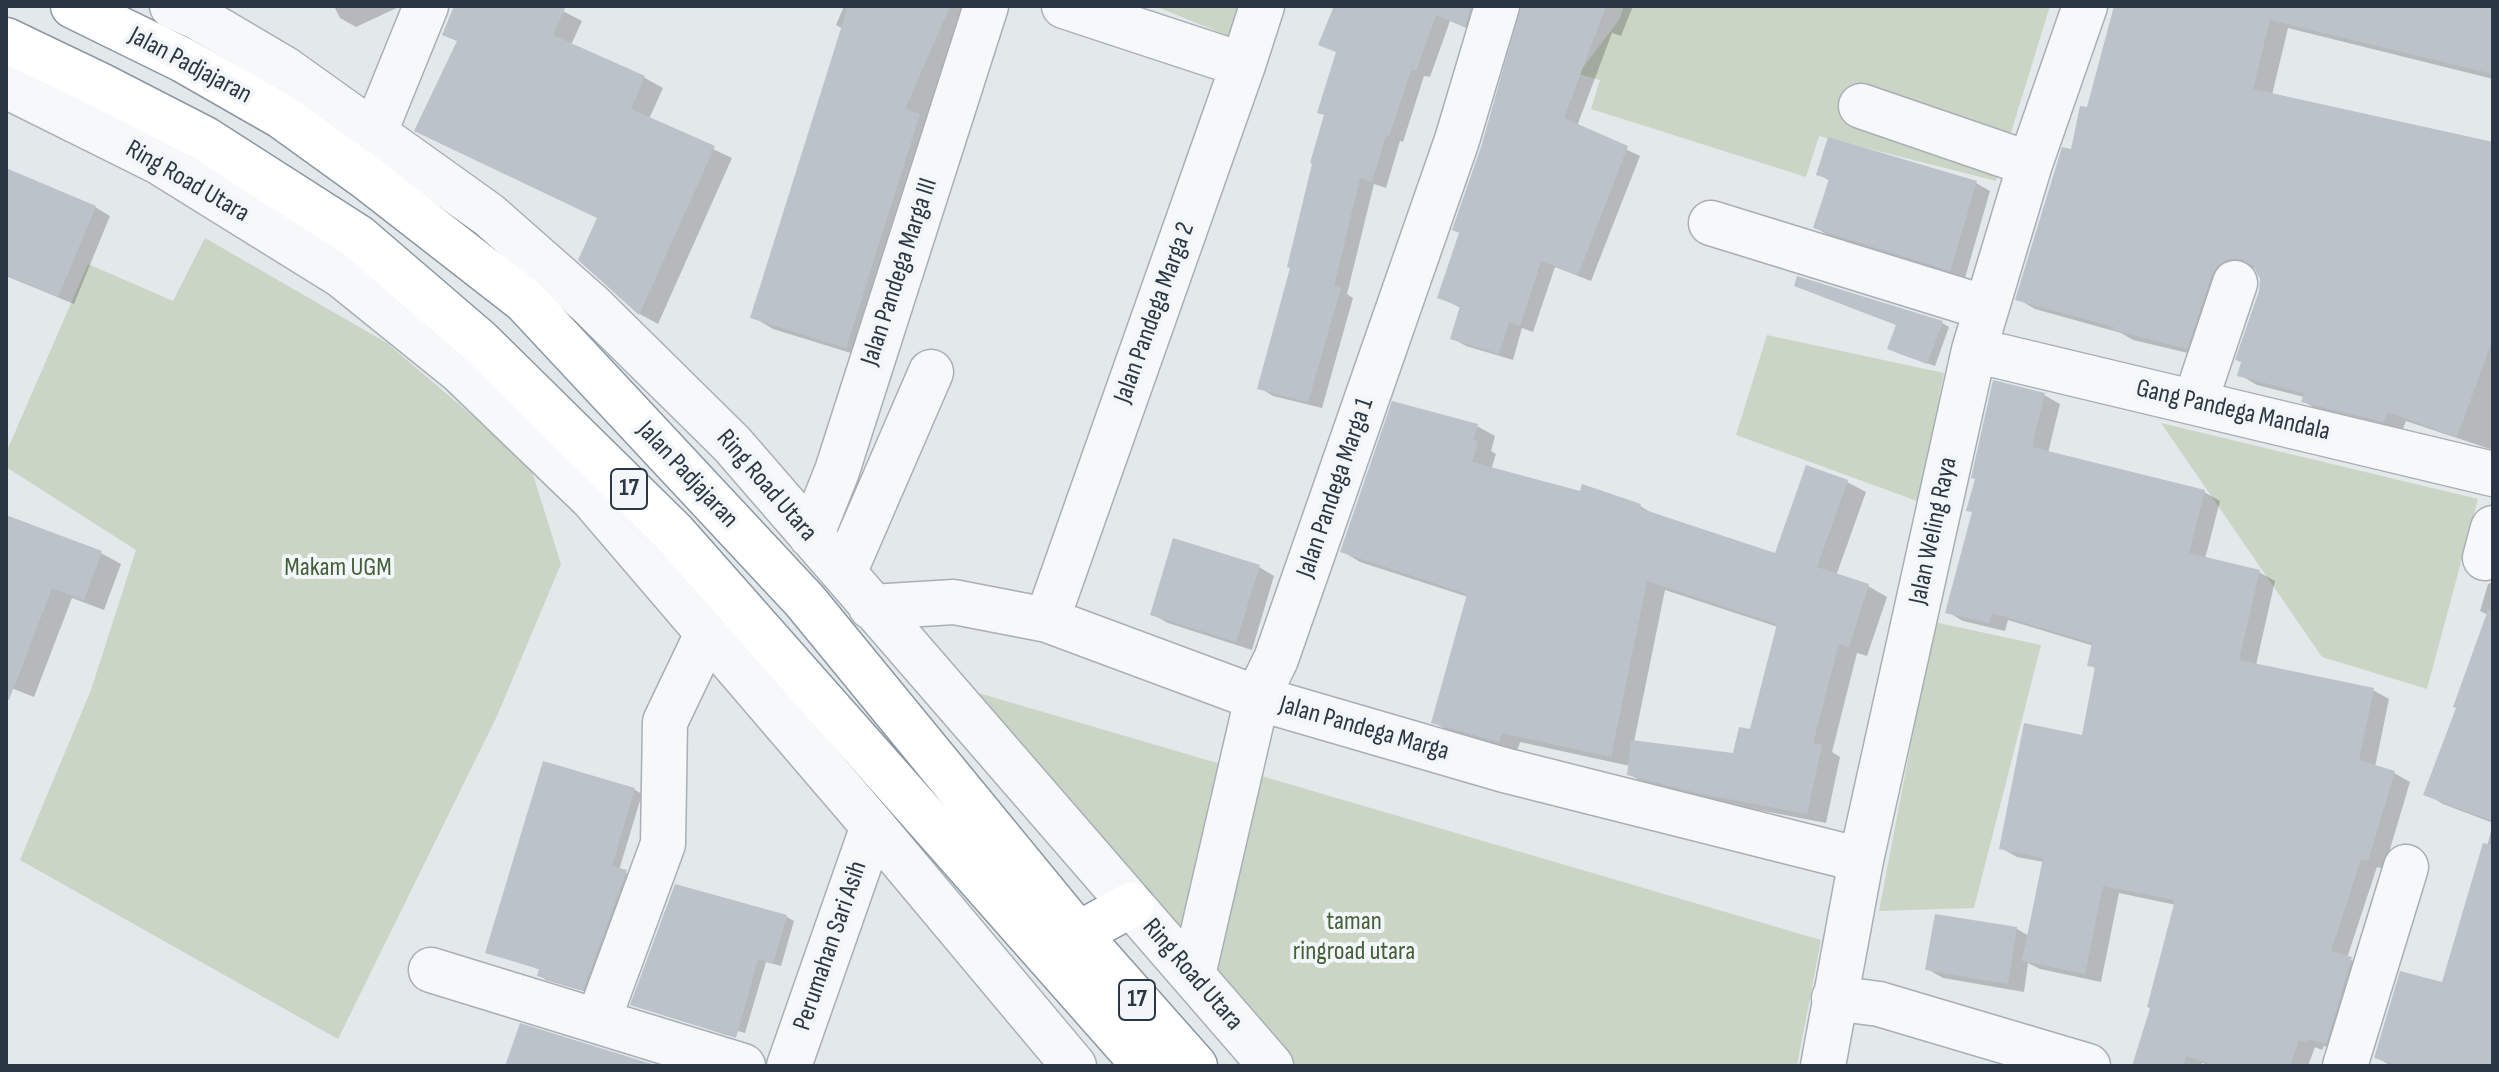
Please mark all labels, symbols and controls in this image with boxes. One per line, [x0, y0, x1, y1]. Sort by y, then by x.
street label: Jalan Padjajaran [123, 21, 257, 111]
street label: Ring Road Utara [120, 134, 254, 230]
street label: Jalan Pandega Marga III [855, 175, 945, 369]
street label: Jalan Pandega Marga 2 [1108, 218, 1202, 408]
street label: Gang Pandega Mandala [2133, 374, 2333, 448]
street label: Jalan Pandega Marga 1 [1291, 394, 1381, 582]
street label: Jalan Padjajaran [630, 415, 744, 535]
street label: Ring Road Utara [709, 424, 823, 548]
street label: Jalan Weling Raya [1903, 455, 1965, 607]
road number: 17 [611, 469, 647, 509]
park label: Makam UGM [284, 552, 392, 584]
street label: Jalan Pandega Marga [1276, 690, 1452, 768]
street label: Perumahan Sari Asih [787, 857, 875, 1035]
park label: taman ringroad utara [1293, 906, 1415, 968]
street label: Ring Road Utara [1135, 913, 1249, 1037]
road number: 17 [1119, 980, 1155, 1020]

